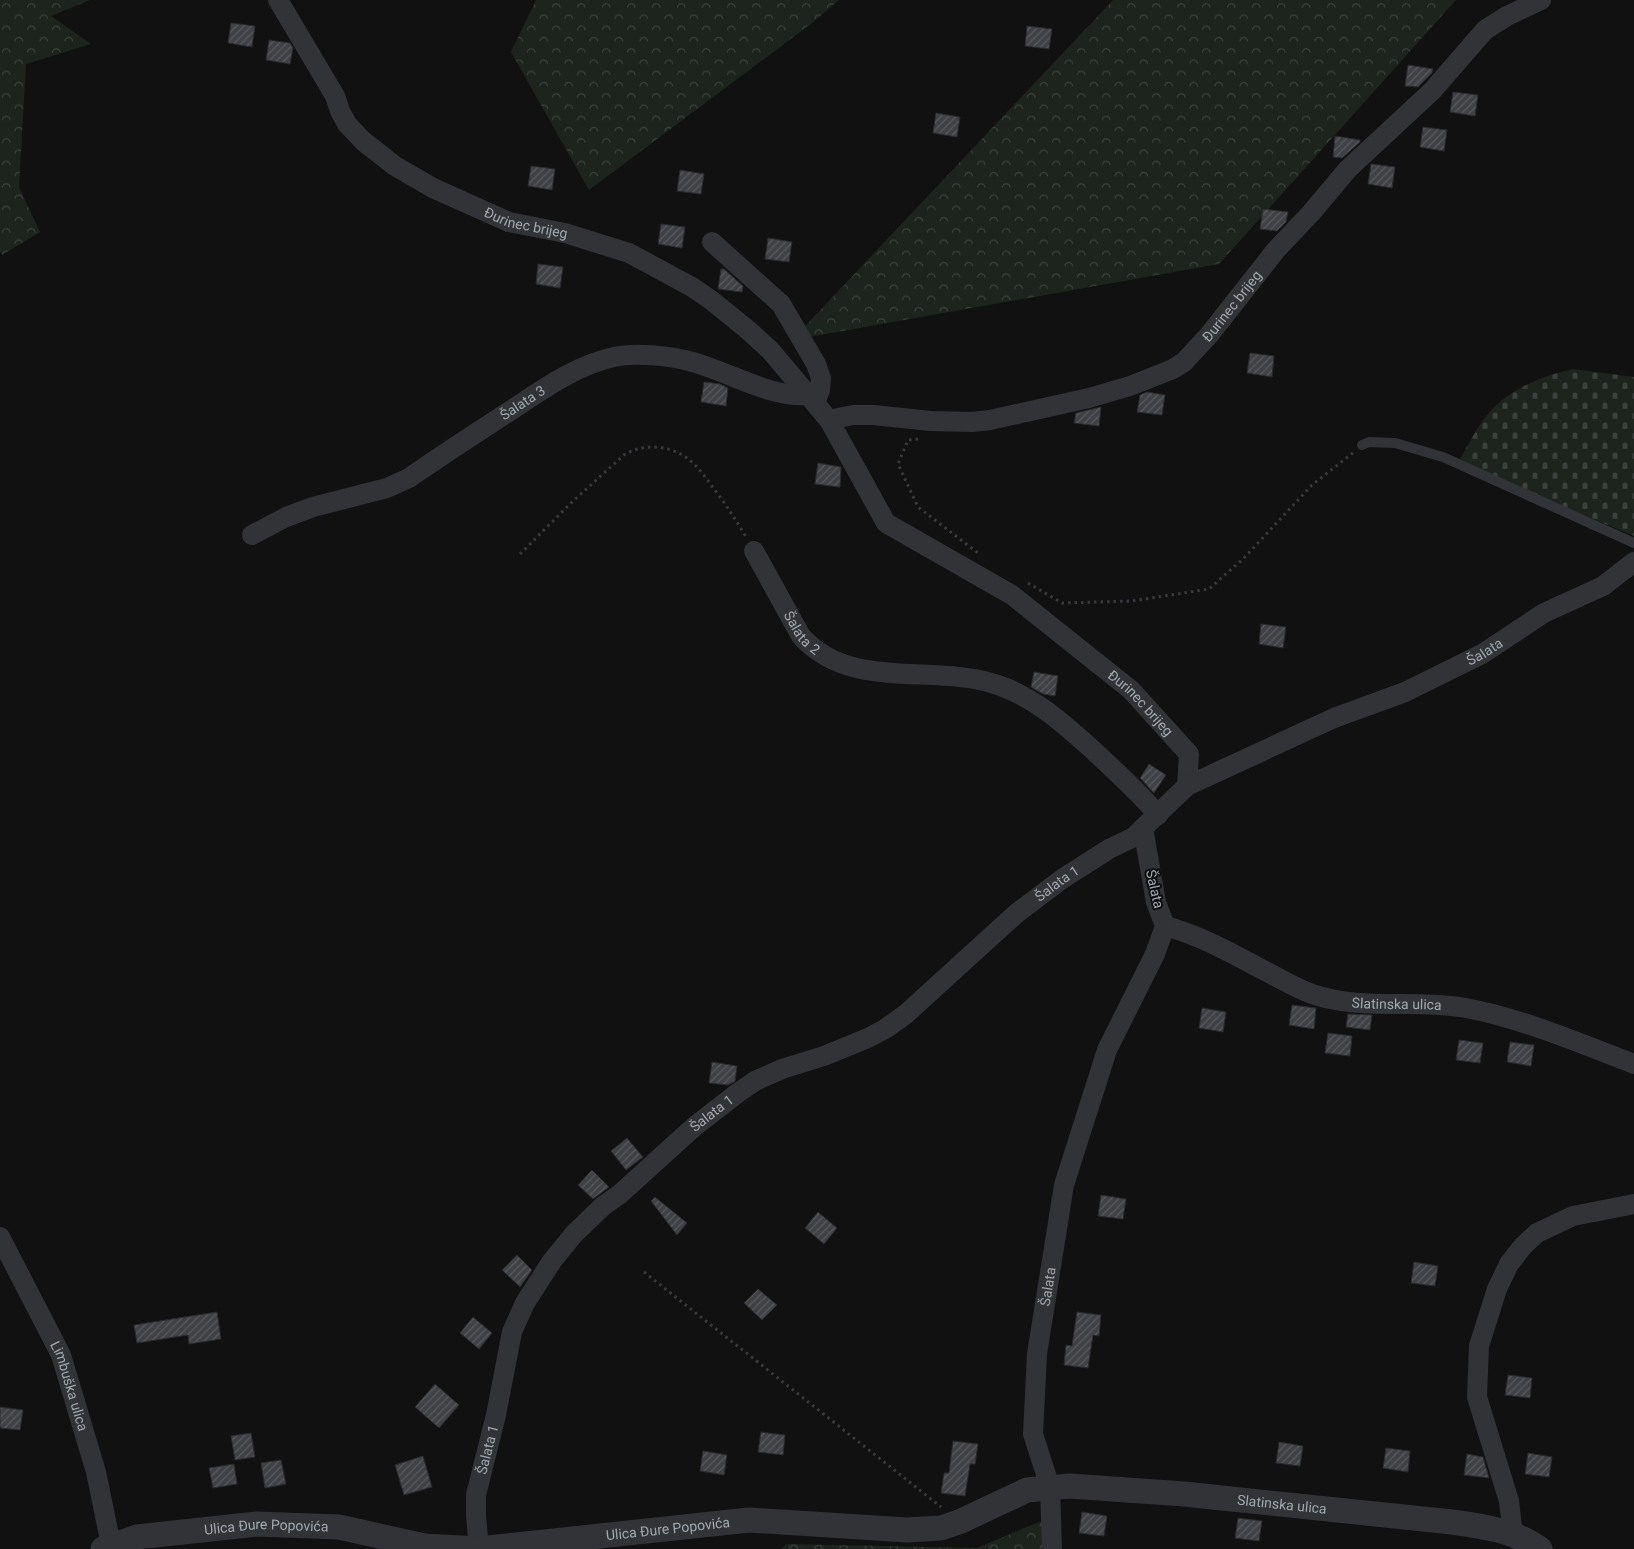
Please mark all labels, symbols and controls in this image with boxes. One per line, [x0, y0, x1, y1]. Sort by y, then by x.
street label: Đurinec brijeg [482, 204, 569, 241]
street label: Đurinec brijeg [1199, 267, 1265, 345]
street label: Šalata 3 [496, 382, 548, 423]
street label: Šalata 2 [781, 608, 823, 658]
street label: Šalata [1463, 635, 1505, 668]
street label: Đurinec brijeg [1105, 667, 1176, 739]
street label: Šalata 1 [1031, 862, 1082, 905]
street label: Šalata [1143, 868, 1168, 910]
street label: Slatinska ulica [1351, 994, 1442, 1013]
street label: Šalata 1 [686, 1091, 736, 1135]
street label: Šalata [1036, 1266, 1059, 1307]
street label: Limbuška ulica [47, 1338, 91, 1433]
street label: Šalata 1 [473, 1423, 501, 1476]
street label: Slatinska ulica [1236, 1492, 1328, 1517]
street label: Ulica Đure Popovića [605, 1514, 731, 1543]
street label: Ulica Đure Popovića [203, 1516, 329, 1538]

